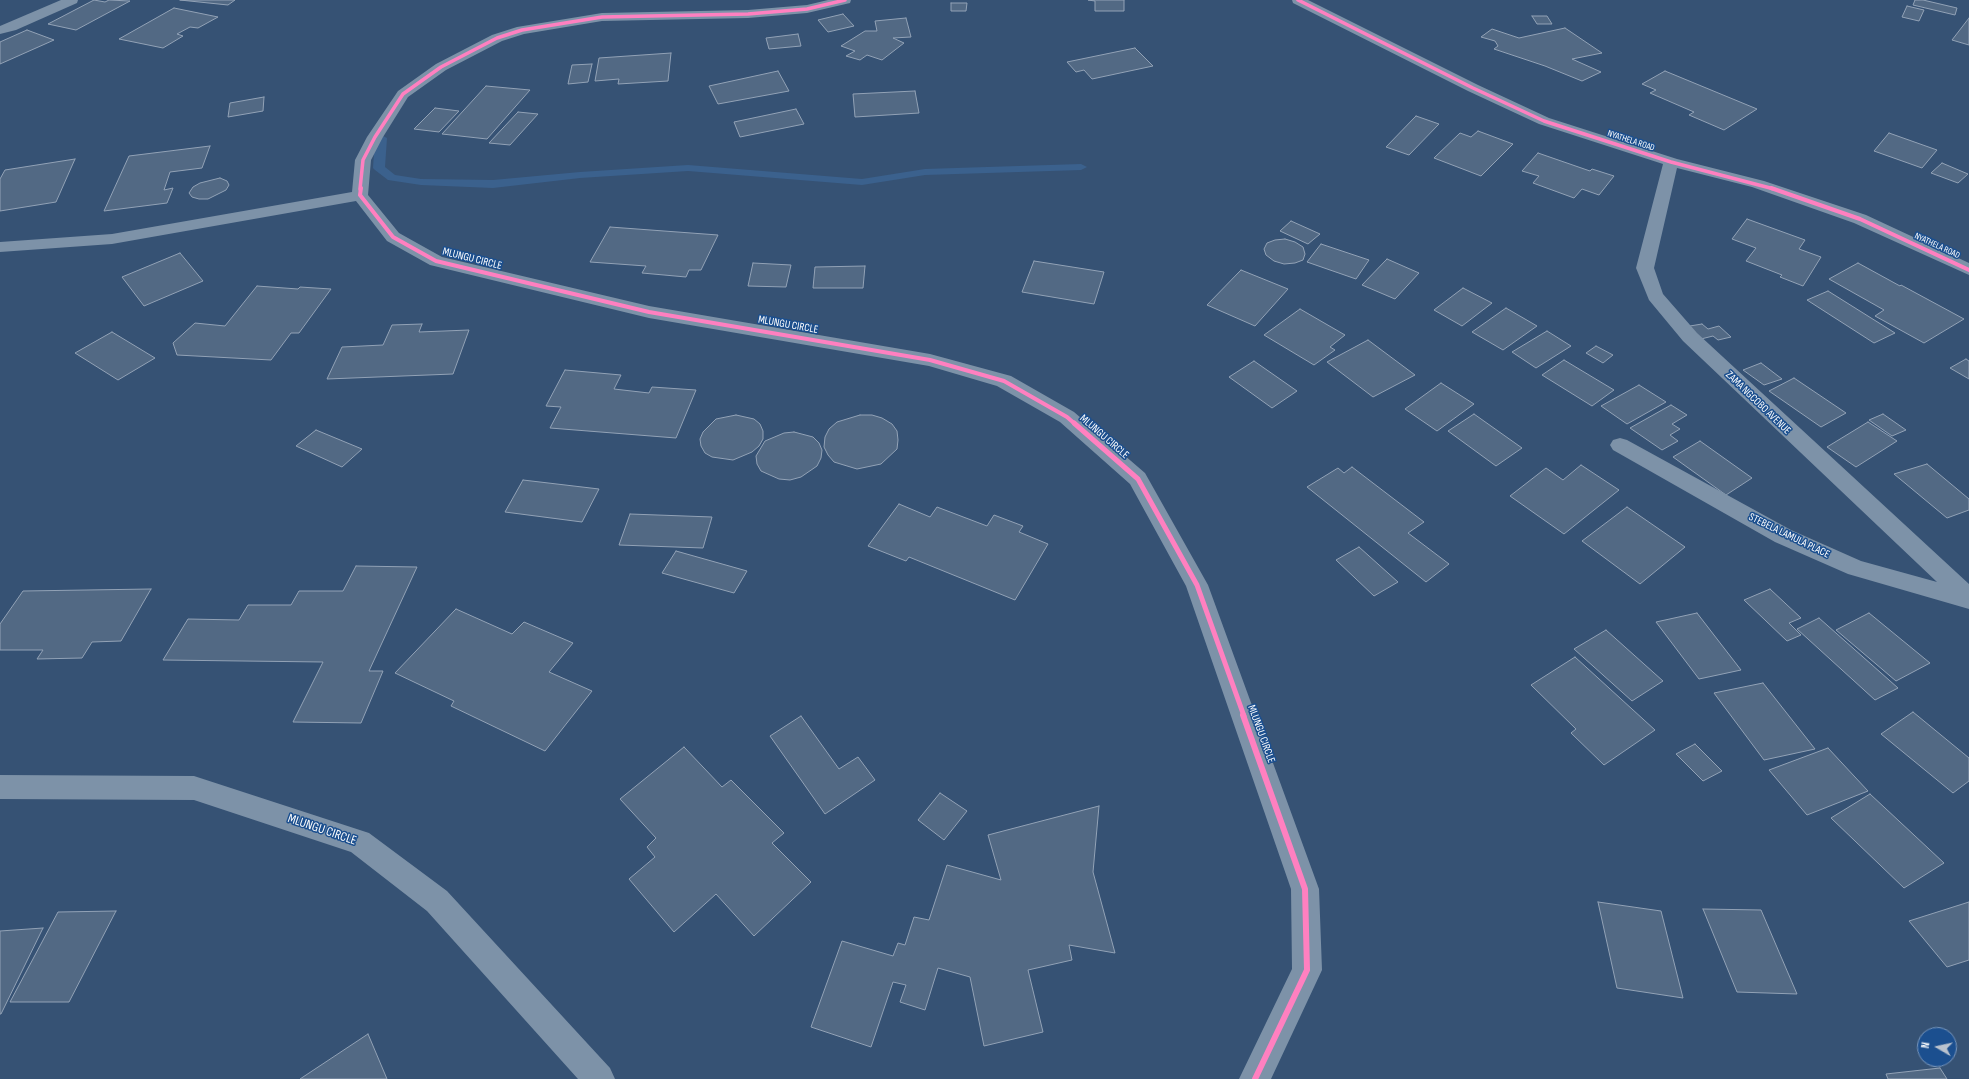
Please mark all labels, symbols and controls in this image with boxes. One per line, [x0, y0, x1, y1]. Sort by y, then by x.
street label: NYATHELA ROAD [1606, 128, 1656, 154]
street label: NYATHELA ROAD [1913, 231, 1961, 261]
street label: MLUNGU CIRCLE [441, 245, 503, 273]
street label: MLUNGU CIRCLE [757, 313, 819, 337]
street label: ZAMA NGCOBO AVENUE [1723, 369, 1793, 437]
street label: MLUNGU CIRCLE [1077, 412, 1131, 462]
street label: STEBELA LAMULA PLACE [1746, 511, 1832, 561]
street label: MLUNGU CIRCLE [1244, 703, 1278, 765]
street label: MLUNGU CIRCLE [286, 811, 358, 849]
north arrow [1917, 1027, 1957, 1067]
text: N [1919, 1041, 1933, 1049]

